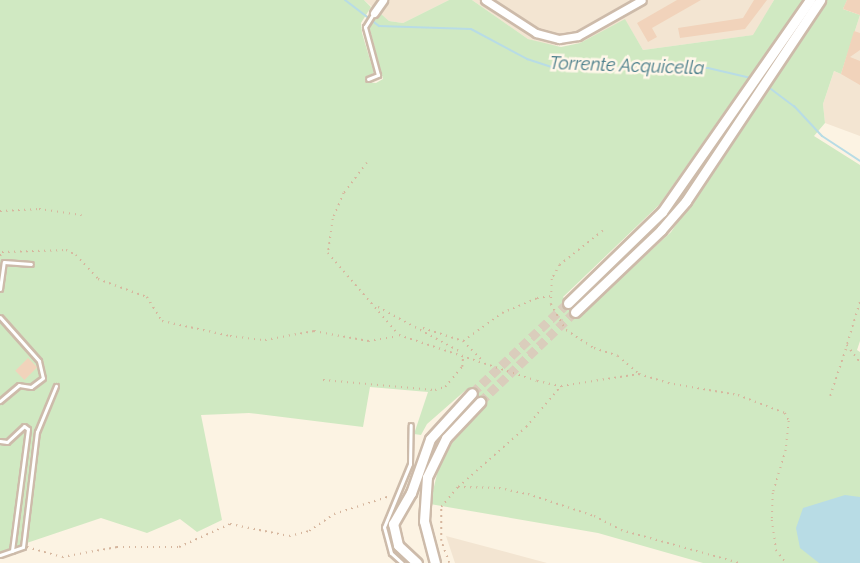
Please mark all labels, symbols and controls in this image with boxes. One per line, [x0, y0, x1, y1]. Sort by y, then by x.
water label: Torrente Acquicella [549, 52, 705, 80]

